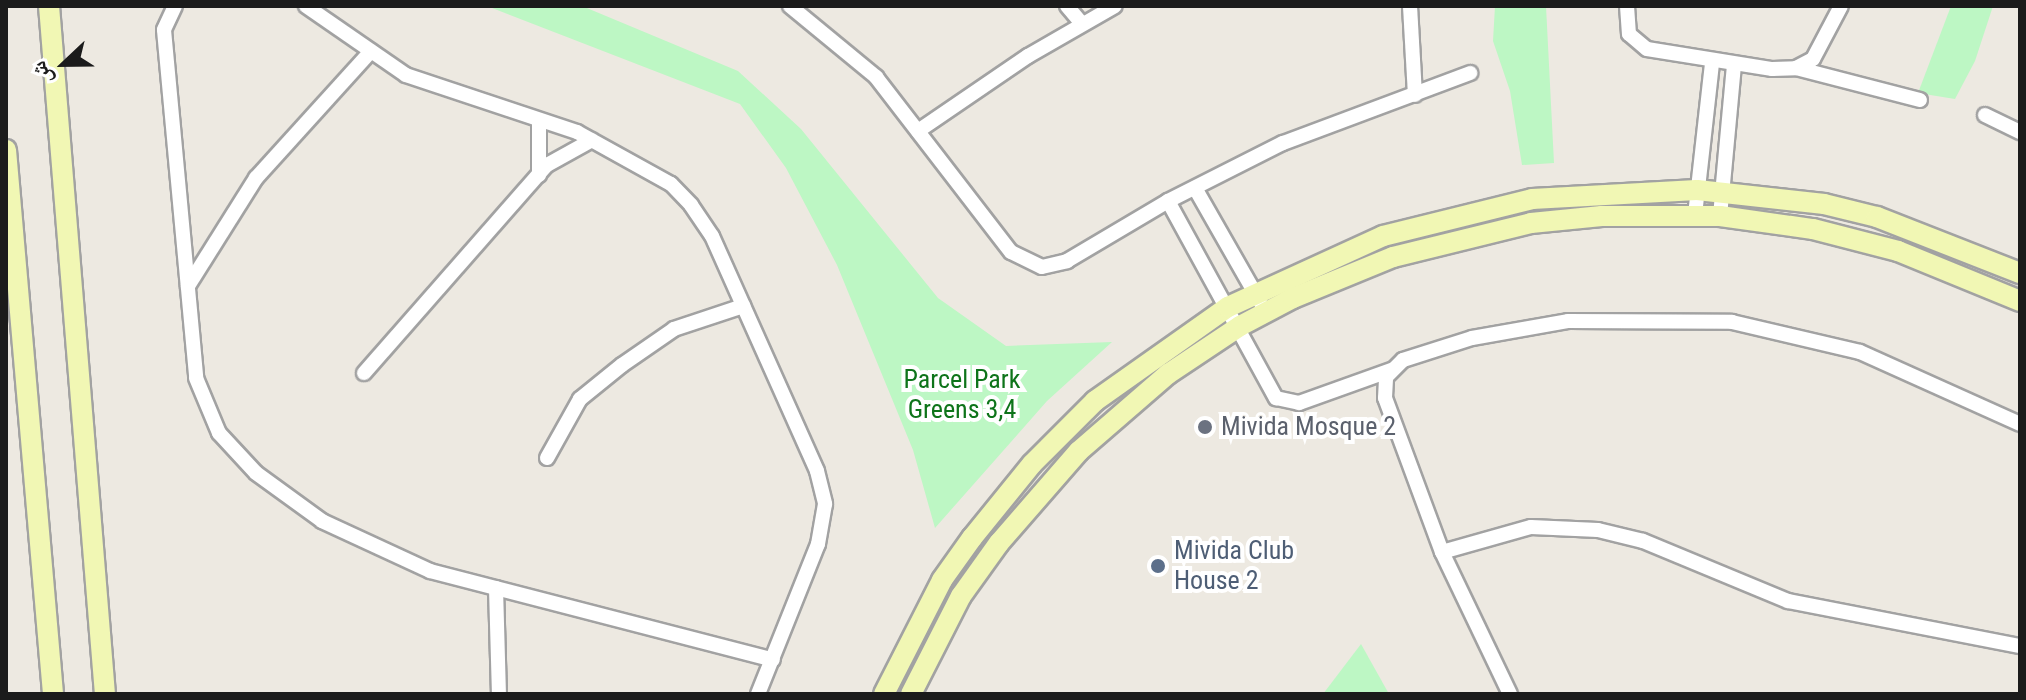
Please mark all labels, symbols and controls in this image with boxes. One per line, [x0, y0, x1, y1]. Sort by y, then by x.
north arrow [24, 24, 104, 104]
text: ش [25, 58, 57, 89]
park label: Parcel Park Greens 3,4 [904, 364, 1020, 426]
place label: Mivida Mosque 2 [1221, 411, 1396, 443]
marker: Mivida Mosque 2 [1196, 418, 1214, 436]
place label: Mivida Club House 2 [1174, 535, 1294, 596]
marker: Mivida Club House 2 [1149, 557, 1167, 575]

